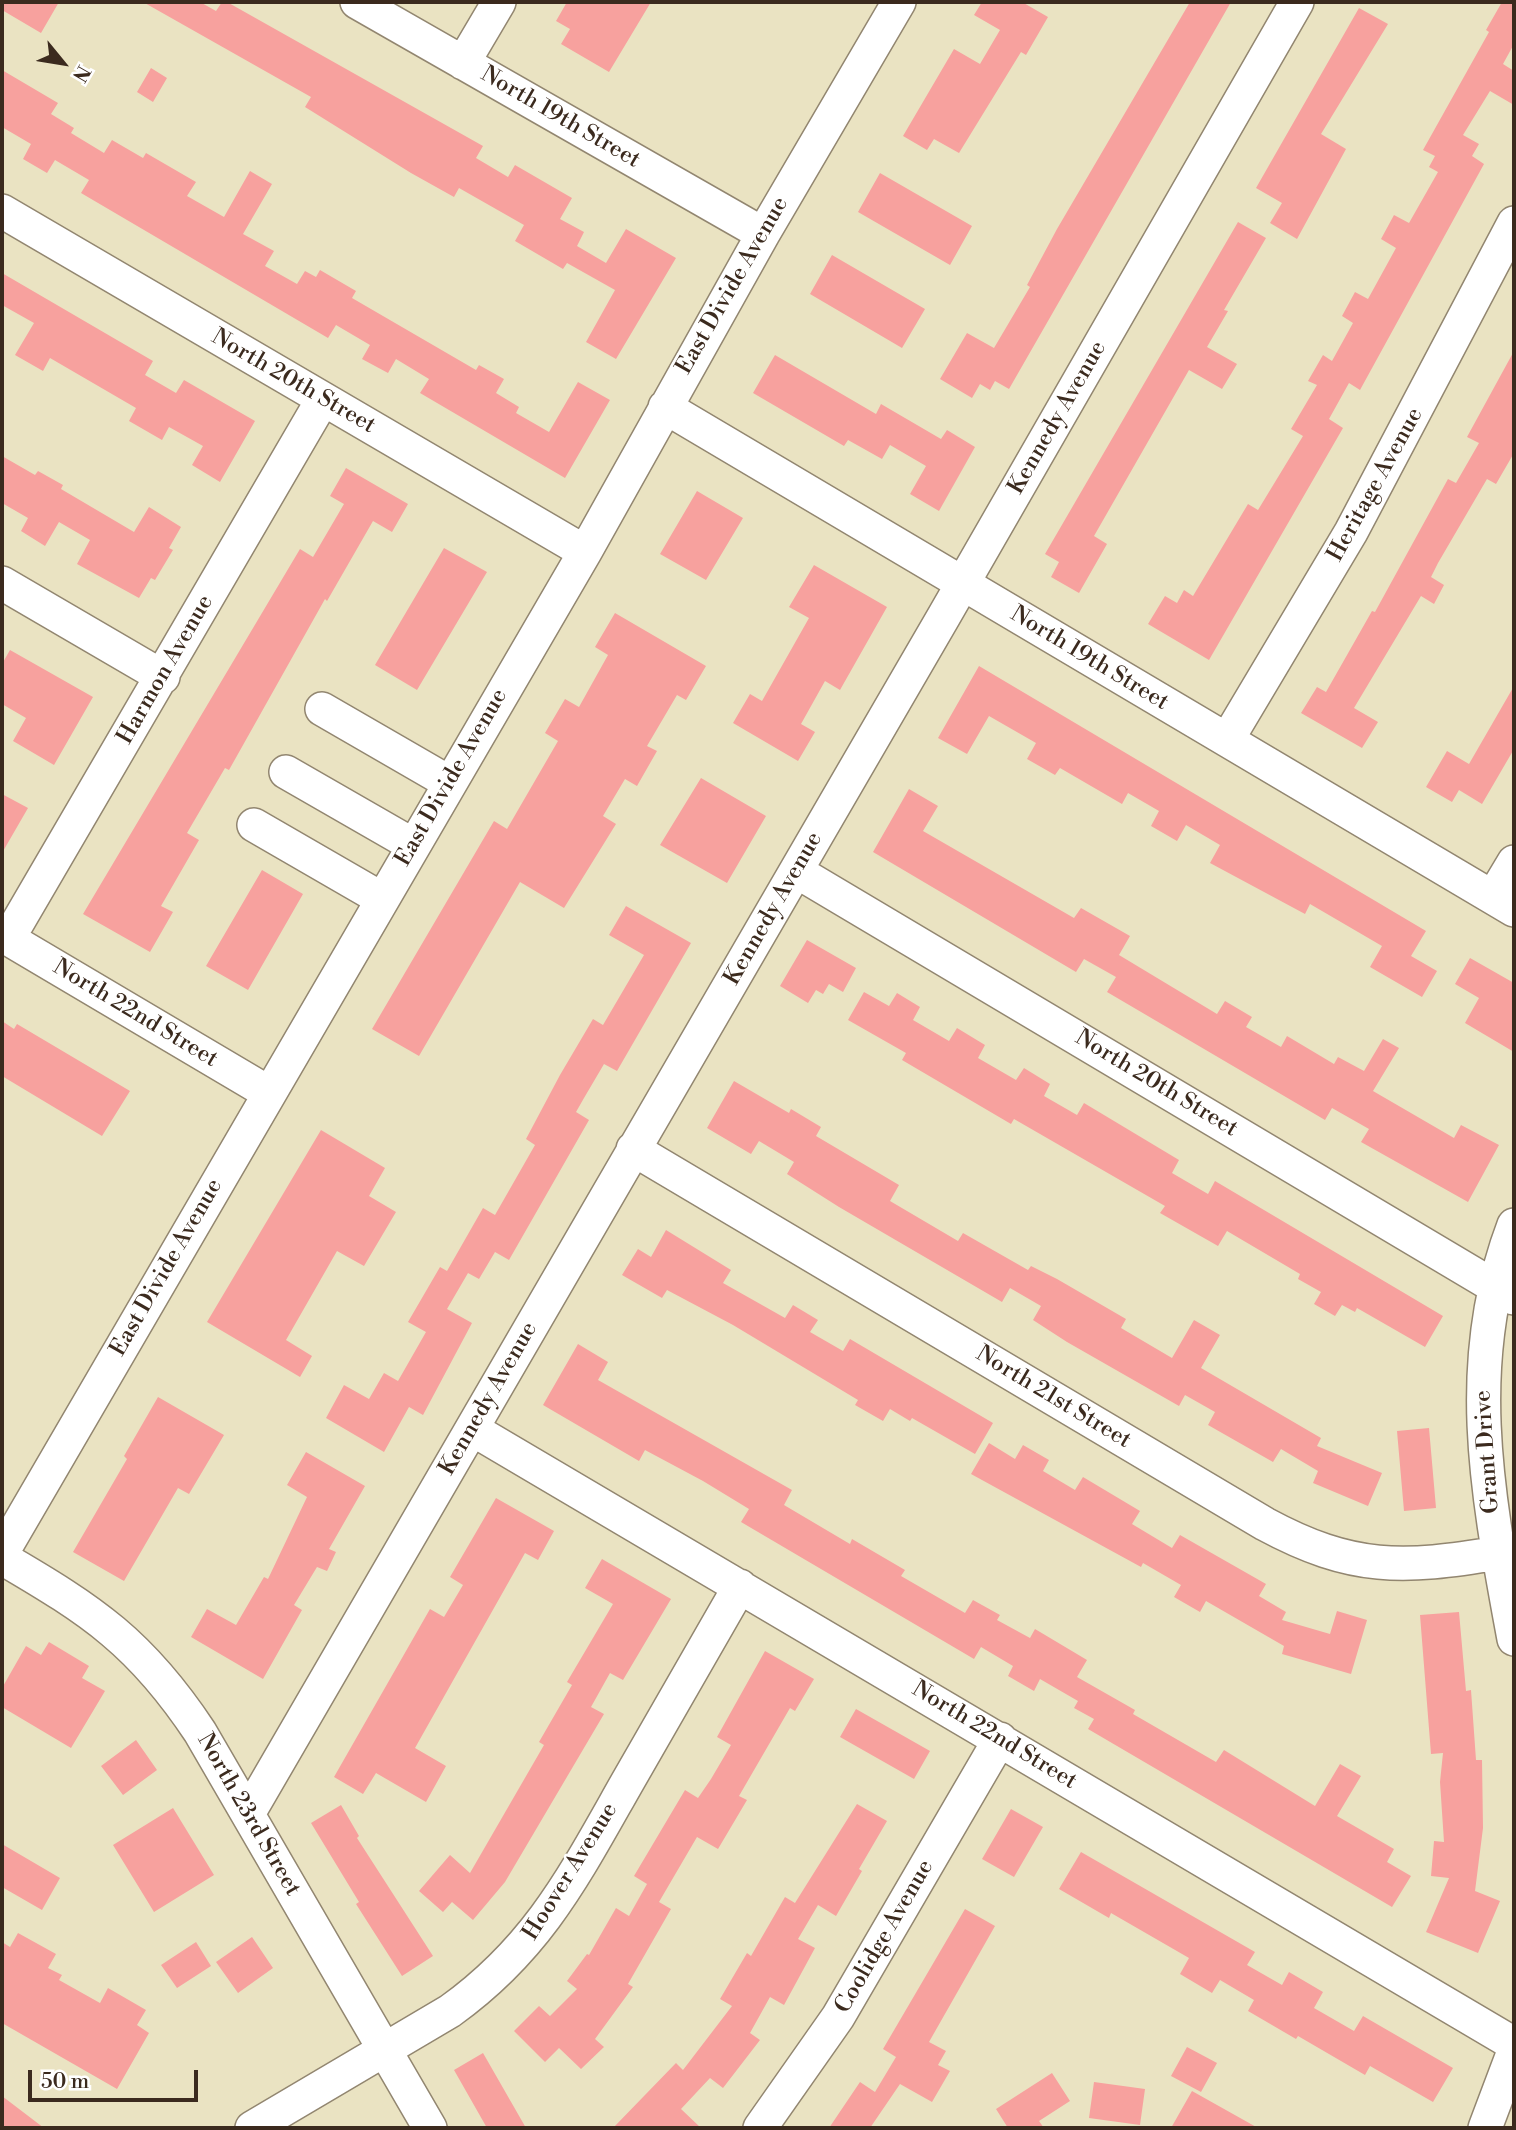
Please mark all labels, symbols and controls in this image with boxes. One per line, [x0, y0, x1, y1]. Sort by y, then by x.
north arrow [28, 28, 98, 98]
text: N [67, 61, 95, 86]
street label: North 19th Street [475, 61, 645, 175]
street label: East Divide Avenue [671, 192, 795, 380]
street label: North 20th Street [206, 324, 380, 440]
street label: Kennedy Avenue [1003, 336, 1113, 500]
street label: Heritage Avenue [1322, 403, 1430, 567]
street label: Harmon Avenue [112, 590, 220, 750]
street label: North 19th Street [1005, 601, 1173, 717]
street label: East Divide Avenue [390, 684, 514, 872]
street label: Kennedy Avenue [719, 827, 829, 991]
street label: North 22nd Street [48, 954, 222, 1074]
street label: North 20th Street [1070, 1025, 1242, 1143]
street label: East Divide Avenue [105, 1174, 229, 1362]
street label: Kennedy Avenue [434, 1317, 544, 1481]
street label: North 21st Street [970, 1341, 1136, 1455]
street label: Grant Drive [1470, 1389, 1506, 1515]
street label: North 22nd Street [907, 1676, 1081, 1796]
street label: North 23rd Street [190, 1729, 306, 1901]
street label: Hoover Avenue [518, 1798, 624, 1946]
street label: Coolidge Avenue [830, 1855, 940, 2019]
scale bar [32, 2056, 201, 2100]
text: 50 m [41, 2069, 89, 2095]

